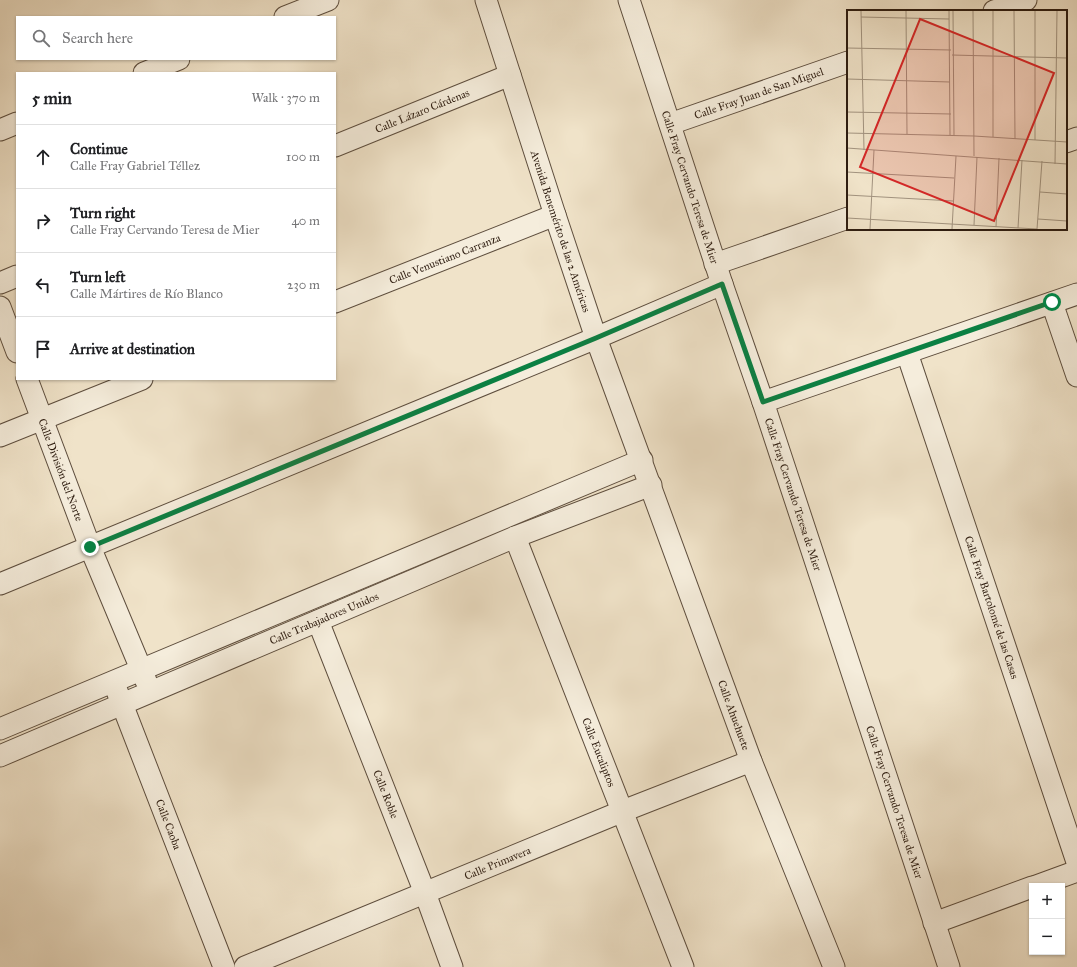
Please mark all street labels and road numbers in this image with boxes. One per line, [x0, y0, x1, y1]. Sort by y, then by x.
street label: Calle Fray Juan de San Miguel [692, 65, 825, 122]
street label: Calle Lázaro Cárdenas [373, 86, 471, 136]
street label: Calle Fray Cervando Teresa de Mier [659, 109, 722, 266]
street label: Avenida Benemérito de las 2 Américas [528, 148, 593, 314]
street label: Calle Venustiano Carranza [387, 231, 503, 286]
street label: Calle Fray Cervando Teresa de Mier [762, 416, 825, 573]
street label: Calle División del Norte [36, 417, 86, 523]
street label: Calle Fray Bartolomé de las Casas [962, 534, 1022, 680]
street label: Calle Trabajadores Unidos [267, 589, 380, 647]
street label: Calle Ahuehuete [715, 678, 753, 752]
street label: Calle Eucaliptos [580, 716, 618, 789]
street label: Calle Fray Cervando Teresa de Mier [863, 724, 926, 881]
street label: Calle Roble [371, 768, 402, 821]
street label: Calle Caoba [153, 797, 184, 852]
street label: Calle Primavera [462, 843, 533, 882]

